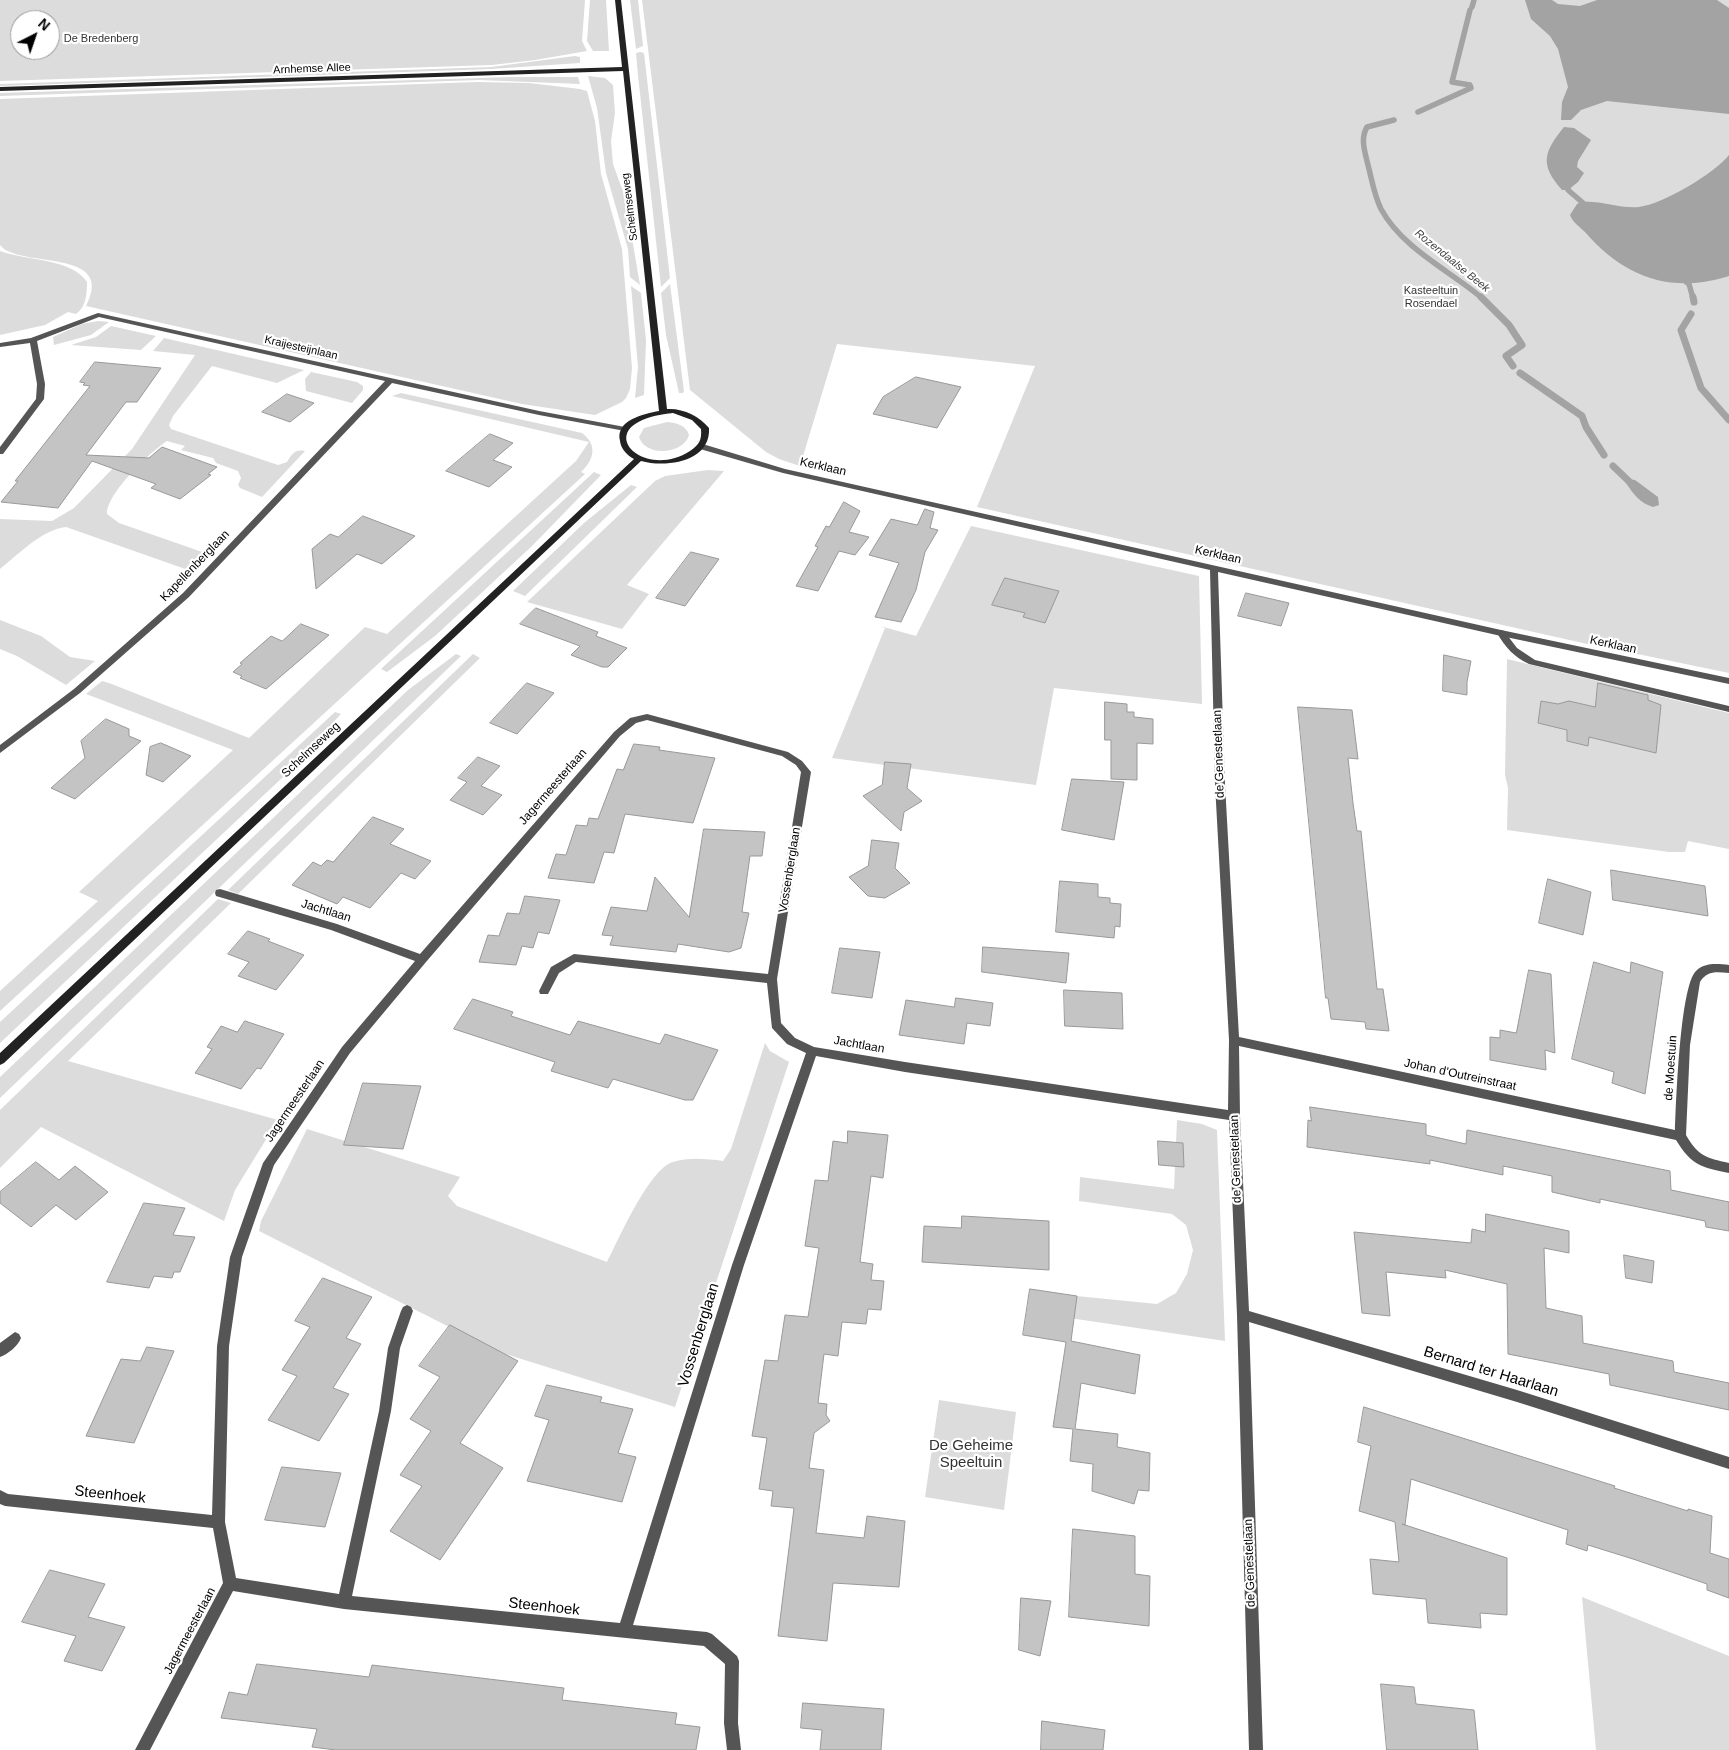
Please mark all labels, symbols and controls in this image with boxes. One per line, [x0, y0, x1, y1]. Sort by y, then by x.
north arrow [10, 10, 60, 60]
text: N [35, 15, 53, 34]
park label: De Bredenberg [64, 32, 138, 46]
street label: Arnhemse Allee [273, 61, 351, 77]
street label: Schelmseweg [619, 172, 641, 242]
water label: Rozendaalse Beek [1412, 227, 1492, 295]
park label: Kasteeltuin Rosendael [1404, 284, 1458, 310]
street label: Kraijesteijnlaan [263, 333, 339, 363]
street label: Kerklaan [798, 455, 848, 479]
street label: Kapellenberglaan [157, 527, 233, 605]
street label: Kerklaan [1193, 543, 1243, 567]
street label: Kerklaan [1588, 633, 1638, 657]
street label: de Genestetlaan [1210, 710, 1228, 798]
street label: Schelmseweg [279, 719, 343, 781]
street label: Jagermeesterlaan [516, 746, 590, 828]
street label: Vossenberglaan [776, 826, 804, 914]
street label: Jachtlaan [299, 897, 353, 925]
street label: Jachtlaan [832, 1033, 886, 1057]
street label: de Moestuin [1662, 1035, 1680, 1101]
street label: Johan d'Outreinstraat [1403, 1056, 1517, 1094]
street label: Jagermeesterlaan [262, 1057, 328, 1145]
street label: de Genestetlaan [1227, 1115, 1245, 1203]
street label: Vossenberglaan [675, 1281, 723, 1389]
street label: Bernard ter Haarlaan [1421, 1343, 1561, 1401]
park label: De Geheime Speeltuin [929, 1437, 1013, 1472]
street label: Steenhoek [73, 1482, 147, 1508]
street label: de Genestetlaan [1241, 1519, 1259, 1607]
street label: Jagermeesterlaan [161, 1585, 219, 1677]
street label: Steenhoek [507, 1594, 581, 1620]

